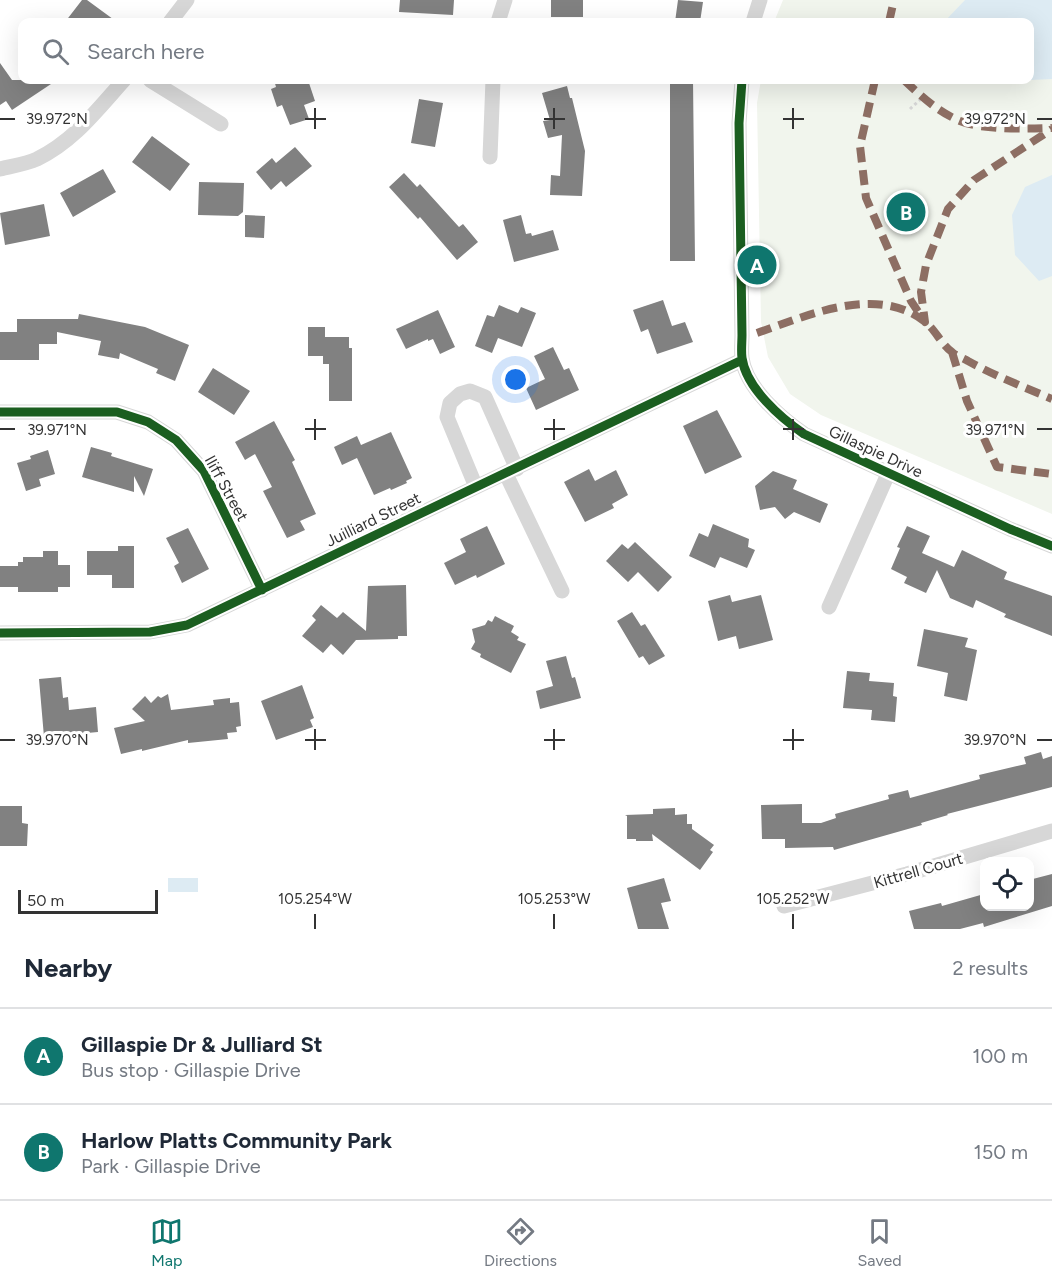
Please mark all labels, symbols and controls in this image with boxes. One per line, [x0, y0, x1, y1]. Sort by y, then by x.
search box [18, 18, 1034, 84]
icon: search [39, 35, 72, 68]
text: Search here [87, 38, 205, 65]
text: 39.972°N [26, 110, 88, 128]
text: 39.972°N [964, 110, 1026, 128]
pin: B [886, 190, 926, 234]
pin: A [738, 242, 777, 288]
your location [501, 365, 530, 394]
text: 39.971°N [27, 421, 87, 439]
street label: Gillaspie Drive [826, 421, 926, 482]
text: 39.971°N [965, 421, 1025, 439]
street label: Iliff Street [201, 452, 252, 524]
street label: Juilliard Street [323, 488, 424, 551]
text: 39.970°N [25, 731, 89, 749]
text: 39.970°N [963, 731, 1027, 749]
street label: Kittrell Court [871, 849, 965, 892]
map controls [980, 857, 1034, 911]
button: locate [980, 857, 1034, 911]
scale bar [18, 887, 158, 914]
text: 105.254°W [278, 890, 353, 908]
text: 105.253°W [518, 890, 591, 908]
text: 105.252°W [757, 890, 830, 908]
text: 50 m [27, 891, 64, 910]
text: Nearby [24, 952, 112, 984]
text: 2 results [952, 956, 1028, 980]
text: Gillaspie Dr & Julliard St [81, 1031, 323, 1058]
text: A [36, 1044, 51, 1068]
text: 100 m [972, 1044, 1028, 1068]
text: Bus stop · Gillaspie Drive [81, 1058, 301, 1082]
text: Harlow Platts Community Park [81, 1127, 392, 1154]
text: B [37, 1140, 50, 1164]
text: 150 m [973, 1140, 1028, 1164]
text: Park · Gillaspie Drive [81, 1154, 261, 1178]
tab: Map [150, 1215, 183, 1270]
tab: Directions [484, 1215, 557, 1270]
tab: Saved [858, 1215, 902, 1270]

